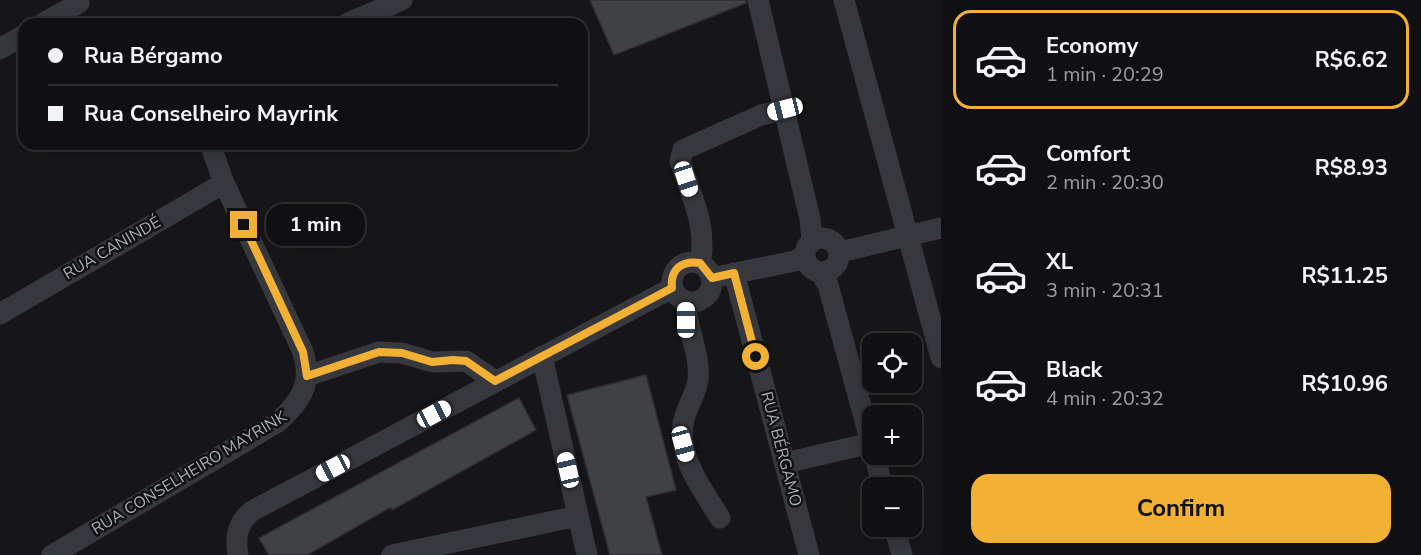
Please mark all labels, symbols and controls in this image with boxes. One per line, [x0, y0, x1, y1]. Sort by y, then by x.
text: Economy [1046, 31, 1138, 61]
icon: car [974, 33, 1028, 87]
text: Rua Bérgamo [84, 41, 223, 71]
text: R$6.62 [1315, 45, 1388, 75]
text: 1 min · 20:29 [1046, 61, 1164, 88]
car [765, 96, 805, 122]
text: Rua Conselheiro Mayrink [84, 99, 338, 129]
text: Comfort [1046, 139, 1130, 169]
icon: car [974, 141, 1028, 195]
text: R$8.93 [1315, 153, 1388, 183]
car [672, 159, 700, 199]
text: 2 min · 20:30 [1046, 169, 1164, 196]
callout: 1 min [265, 204, 364, 246]
street label: RUA CANINDÉ [59, 211, 165, 285]
route end [230, 211, 257, 238]
text: 1 min [290, 211, 341, 238]
text: XL [1046, 247, 1073, 277]
icon: car [974, 249, 1028, 303]
text: R$11.25 [1301, 261, 1388, 291]
text: 3 min · 20:31 [1046, 277, 1164, 304]
car [677, 302, 695, 338]
map controls [862, 333, 922, 537]
button: locate [862, 333, 922, 393]
route start [742, 343, 769, 370]
text: Black [1046, 355, 1102, 385]
icon: car [974, 357, 1028, 411]
text: R$10.96 [1301, 369, 1388, 399]
text: 4 min · 20:32 [1046, 385, 1164, 412]
street label: RUA BÉRGAMO [755, 389, 807, 509]
car [414, 398, 454, 430]
street label: RUA CONSELHEIRO MAYRINK [87, 405, 291, 540]
button: + [862, 405, 922, 465]
car [670, 424, 696, 464]
car [555, 450, 581, 490]
car [313, 452, 353, 484]
button: Confirm [971, 474, 1391, 543]
button: − [862, 477, 922, 537]

